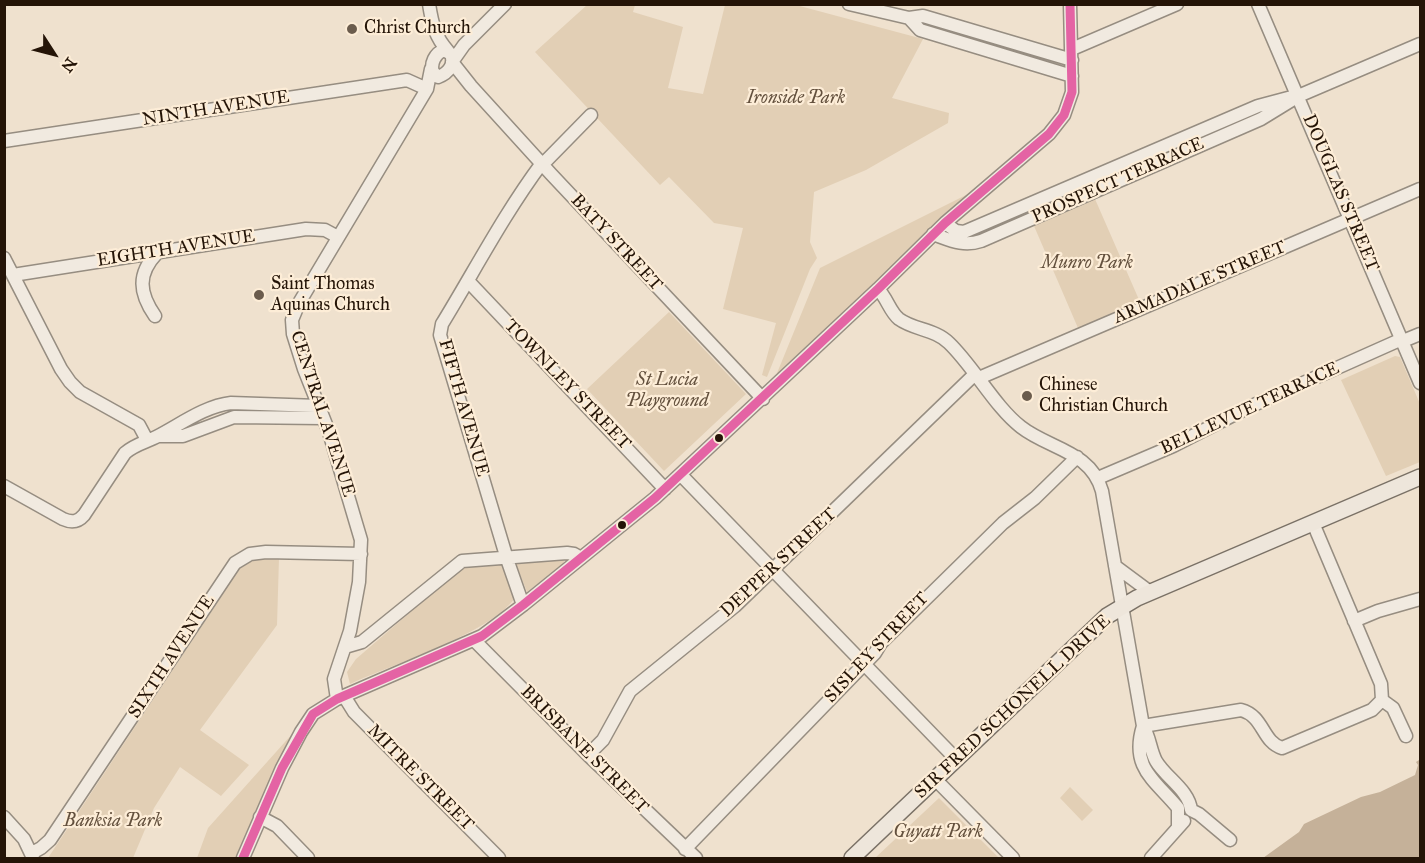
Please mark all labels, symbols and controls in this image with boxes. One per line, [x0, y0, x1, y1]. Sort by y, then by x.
place label: Christ Church [364, 18, 471, 40]
marker: Christ Church [345, 22, 359, 36]
north arrow [24, 24, 84, 84]
text: N [57, 54, 81, 76]
street label: NINTH AVENUE [141, 87, 291, 131]
park label: Ironside Park [747, 88, 845, 110]
street label: DOUGLAS STREET [1297, 111, 1383, 275]
street label: PROSPECT TERRACE [1029, 133, 1207, 229]
street label: BATY STREET [566, 190, 666, 296]
street label: EIGHTH AVENUE [96, 226, 256, 272]
street label: ARMADALE STREET [1111, 237, 1289, 329]
park label: Munro Park [1041, 253, 1133, 275]
place label: Saint Thomas Aquinas Church [271, 274, 390, 316]
marker: Saint Thomas Aquinas Church [252, 288, 266, 302]
street label: TOWNLEY STREET [499, 315, 635, 455]
street label: CENTRAL AVENUE [285, 328, 359, 500]
street label: FIFTH AVENUE [433, 337, 493, 479]
street label: BELLEVUE TERRACE [1157, 358, 1343, 460]
park label: St Lucia Playground [625, 370, 709, 412]
place label: Chinese Christian Church [1039, 375, 1168, 418]
marker: Chinese Christian Church [1020, 389, 1034, 403]
unlabelled marker [713, 432, 725, 444]
street label: DEPPER STREET [717, 504, 841, 622]
unlabelled marker [616, 519, 628, 531]
street label: SISLEY STREET [820, 588, 934, 708]
street label: SIXTH AVENUE [124, 591, 220, 723]
street label: SIR FRED SCHONELL DRIVE [911, 610, 1115, 804]
street label: BRISBANE STREET [516, 682, 652, 818]
street label: MITRE STREET [362, 720, 478, 836]
park label: Banksia Park [64, 811, 162, 833]
park label: Guyatt Park [893, 822, 983, 844]

